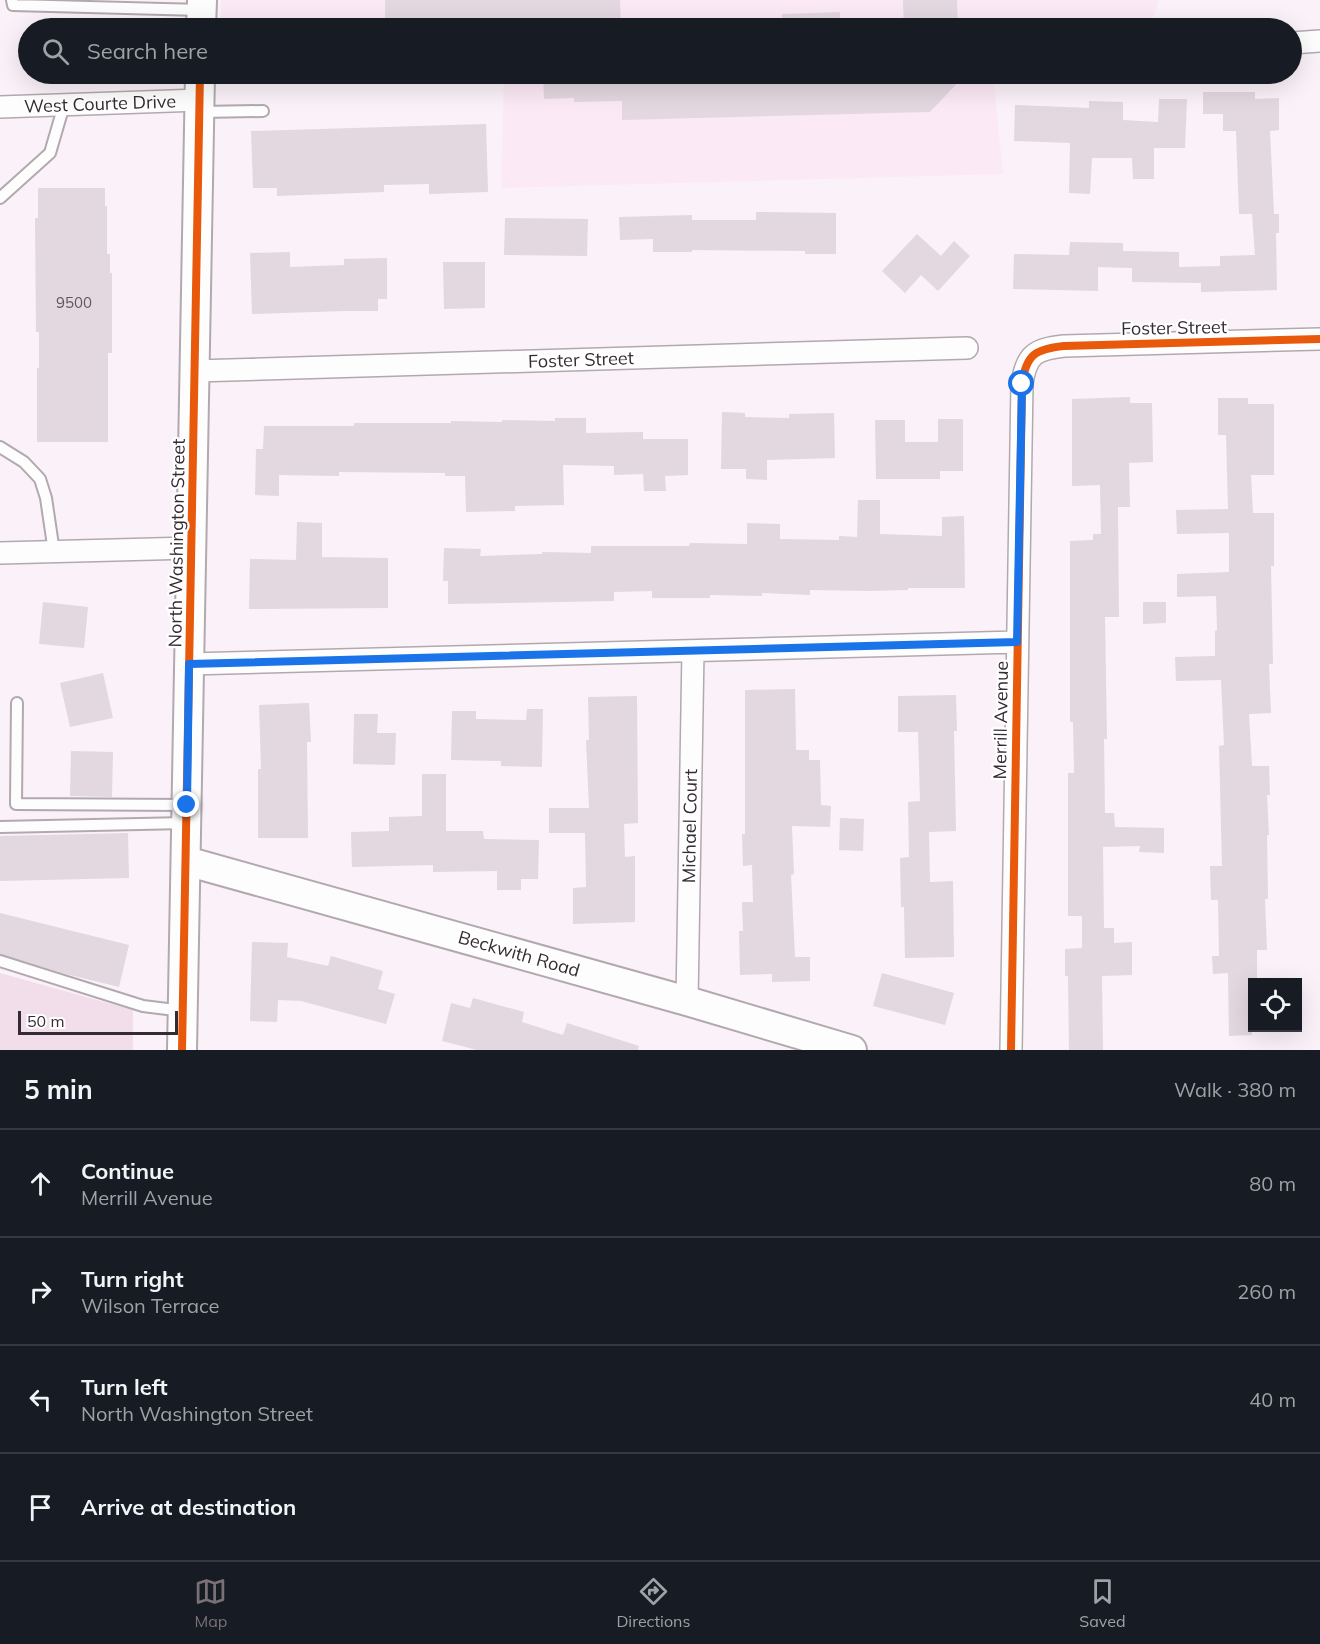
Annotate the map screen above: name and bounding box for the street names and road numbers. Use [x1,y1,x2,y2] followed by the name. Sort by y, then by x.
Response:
[24,89,176,118] street label: West Courte Drive
[1121,315,1227,340] street label: Foster Street
[528,346,634,373] street label: Foster Street
[163,438,190,648] street label: North Washington Street
[988,661,1013,779] street label: Merrill Avenue
[677,769,702,883] street label: Michael Court
[456,925,583,982] street label: Beckwith Road

